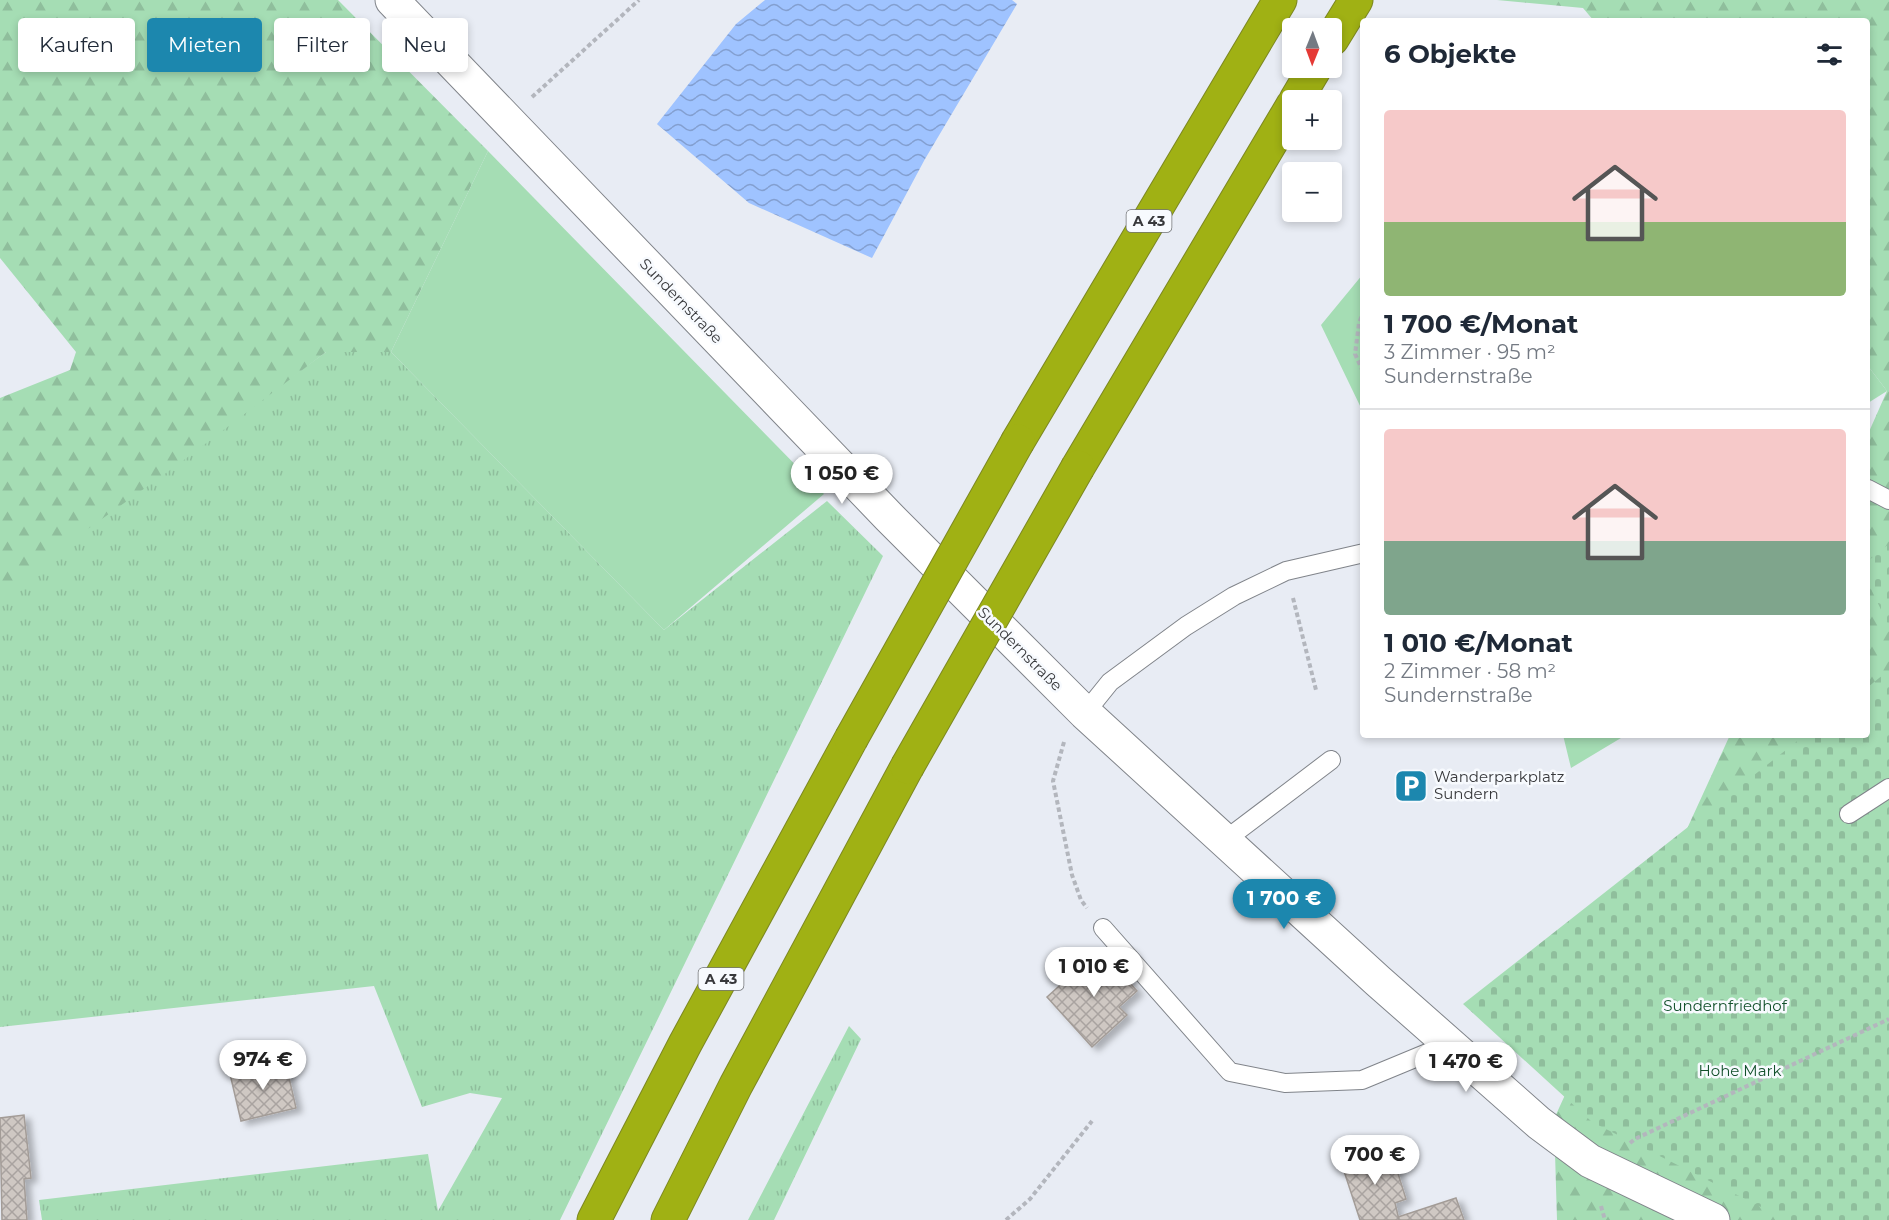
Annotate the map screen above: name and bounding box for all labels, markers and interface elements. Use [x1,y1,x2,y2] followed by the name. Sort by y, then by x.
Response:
[18,18,135,72] chip: Kaufen
[147,18,262,72] chip: Mieten
[274,18,370,72] chip: Filter
[382,18,468,72] chip: Neu
[1282,18,1342,78] north arrow
[1282,18,1342,222] map controls
[1384,38,1516,70] text: 6 Objekte
[1813,38,1846,71] icon: filters
[1282,90,1342,150] button: +
[1561,149,1669,257] icon: home
[1282,162,1342,222] button: −
[1126,210,1172,232] road number: A 43
[636,254,727,347] street label: Sundernstraße
[1384,308,1578,340] text: 1 700 €/Monat
[1384,340,1556,364] text: 3 Zimmer · 95 m²
[1384,364,1533,388] text: Sundernstraße
[787,454,897,505] pin: 1 050 €
[805,461,879,485] text: 1 050 €
[1561,468,1669,576] icon: home
[974,603,1066,695] street label: Sundernstraße
[1384,627,1573,659] text: 1 010 €/Monat
[1384,659,1556,683] text: 2 Zimmer · 58 m²
[1384,683,1533,707] text: Sundernstraße
[1434,767,1565,803] place label: Wanderparkplatz Sundern
[1393,768,1429,804] parking icon: Wanderparkplatz Sundern
[1229,879,1339,930] pin: 1 700 €
[1247,886,1321,910] text: 1 700 €
[1039,947,1149,998] pin: 1 010 €
[1059,954,1129,978] text: 1 010 €
[698,968,744,990] road number: A 43
[1663,996,1788,1015] park label: Sundernfriedhof
[221,1040,305,1091] pin: 974 €
[1411,1042,1521,1093] pin: 1 470 €
[233,1047,293,1071] text: 974 €
[1429,1049,1503,1073] text: 1 470 €
[1699,1061,1781,1080] park label: Hohe Mark
[1333,1135,1417,1186] pin: 700 €
[1344,1142,1406,1166] text: 700 €

